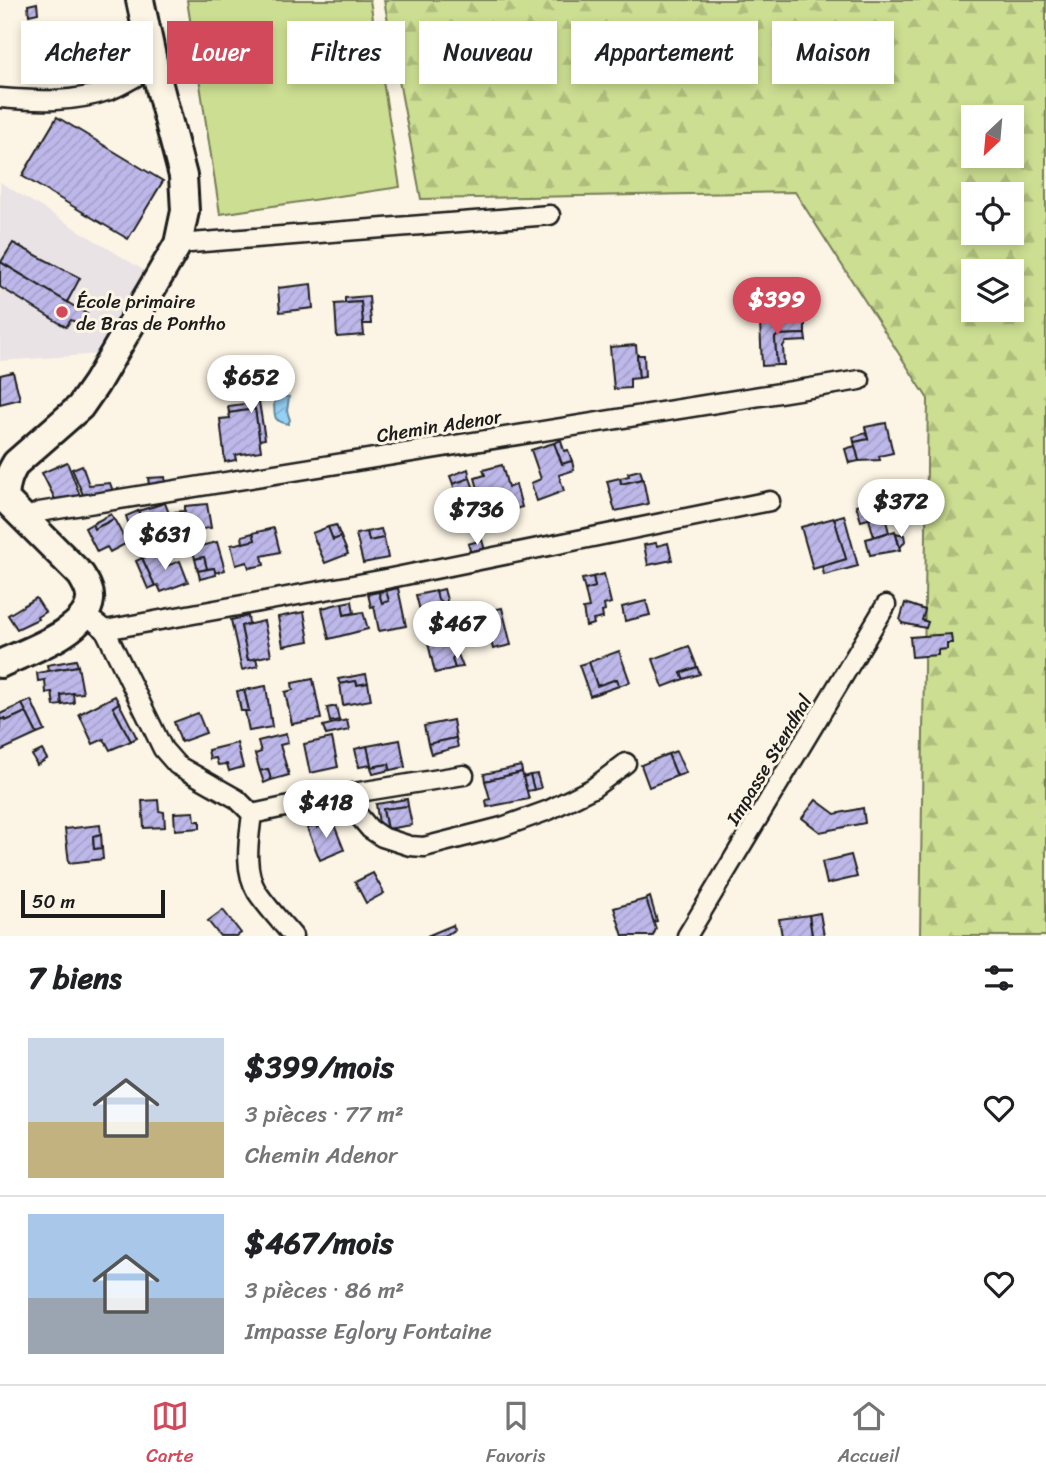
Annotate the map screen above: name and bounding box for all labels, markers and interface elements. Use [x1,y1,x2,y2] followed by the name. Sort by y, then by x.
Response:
[21,21,153,84] chip: Acheter
[167,21,273,84] chip: Louer
[287,21,405,84] chip: Filtres
[419,21,557,84] chip: Nouveau
[571,21,758,84] chip: Appartement
[772,21,894,84] chip: Maison
[961,105,1024,168] north arrow
[961,105,1024,322] map controls
[961,182,1024,245] button: locate
[961,259,1024,322] button: layers
[736,278,818,337] pin: $399
[749,279,805,320] text: $399
[76,285,226,340] place label: École primaire de Bras de Pontho
[54,304,70,320] marker: École primaire de Bras de Pontho
[210,356,292,415] pin: $652
[223,357,279,398] text: $652
[374,400,505,452] street label: Chemin Adenor
[860,480,942,539] pin: $372
[874,481,928,522] text: $372
[436,488,518,547] pin: $736
[450,489,504,530] text: $736
[124,512,206,572] pin: $631
[139,514,191,555] text: $631
[416,602,498,661] pin: $467
[429,603,485,644] text: $467
[716,688,821,833] street label: Impasse Stendhal
[285,780,367,840] pin: $418
[299,782,353,823] text: $418
[32,885,75,918] text: 50 m
[21,887,164,919] scale bar
[28,951,122,1005] text: 7 biens
[980,959,1018,997] icon: filters
[245,1040,394,1094] text: $399/mois
[84,1066,168,1150] icon: home
[980,1089,1018,1127] icon: heart
[245,1094,404,1135] text: 3 pièces · 77 m²
[245,1135,398,1176] text: Chemin Adenor
[245,1216,393,1270] text: $467/mois
[84,1242,168,1326] icon: home
[980,1265,1018,1303] icon: heart
[245,1270,404,1311] text: 3 pièces · 86 m²
[245,1311,492,1352] text: Impasse Eglory Fontaine
[146,1397,194,1472] tab: Carte
[486,1397,545,1472] tab: Favoris
[838,1397,900,1472] tab: Accueil

